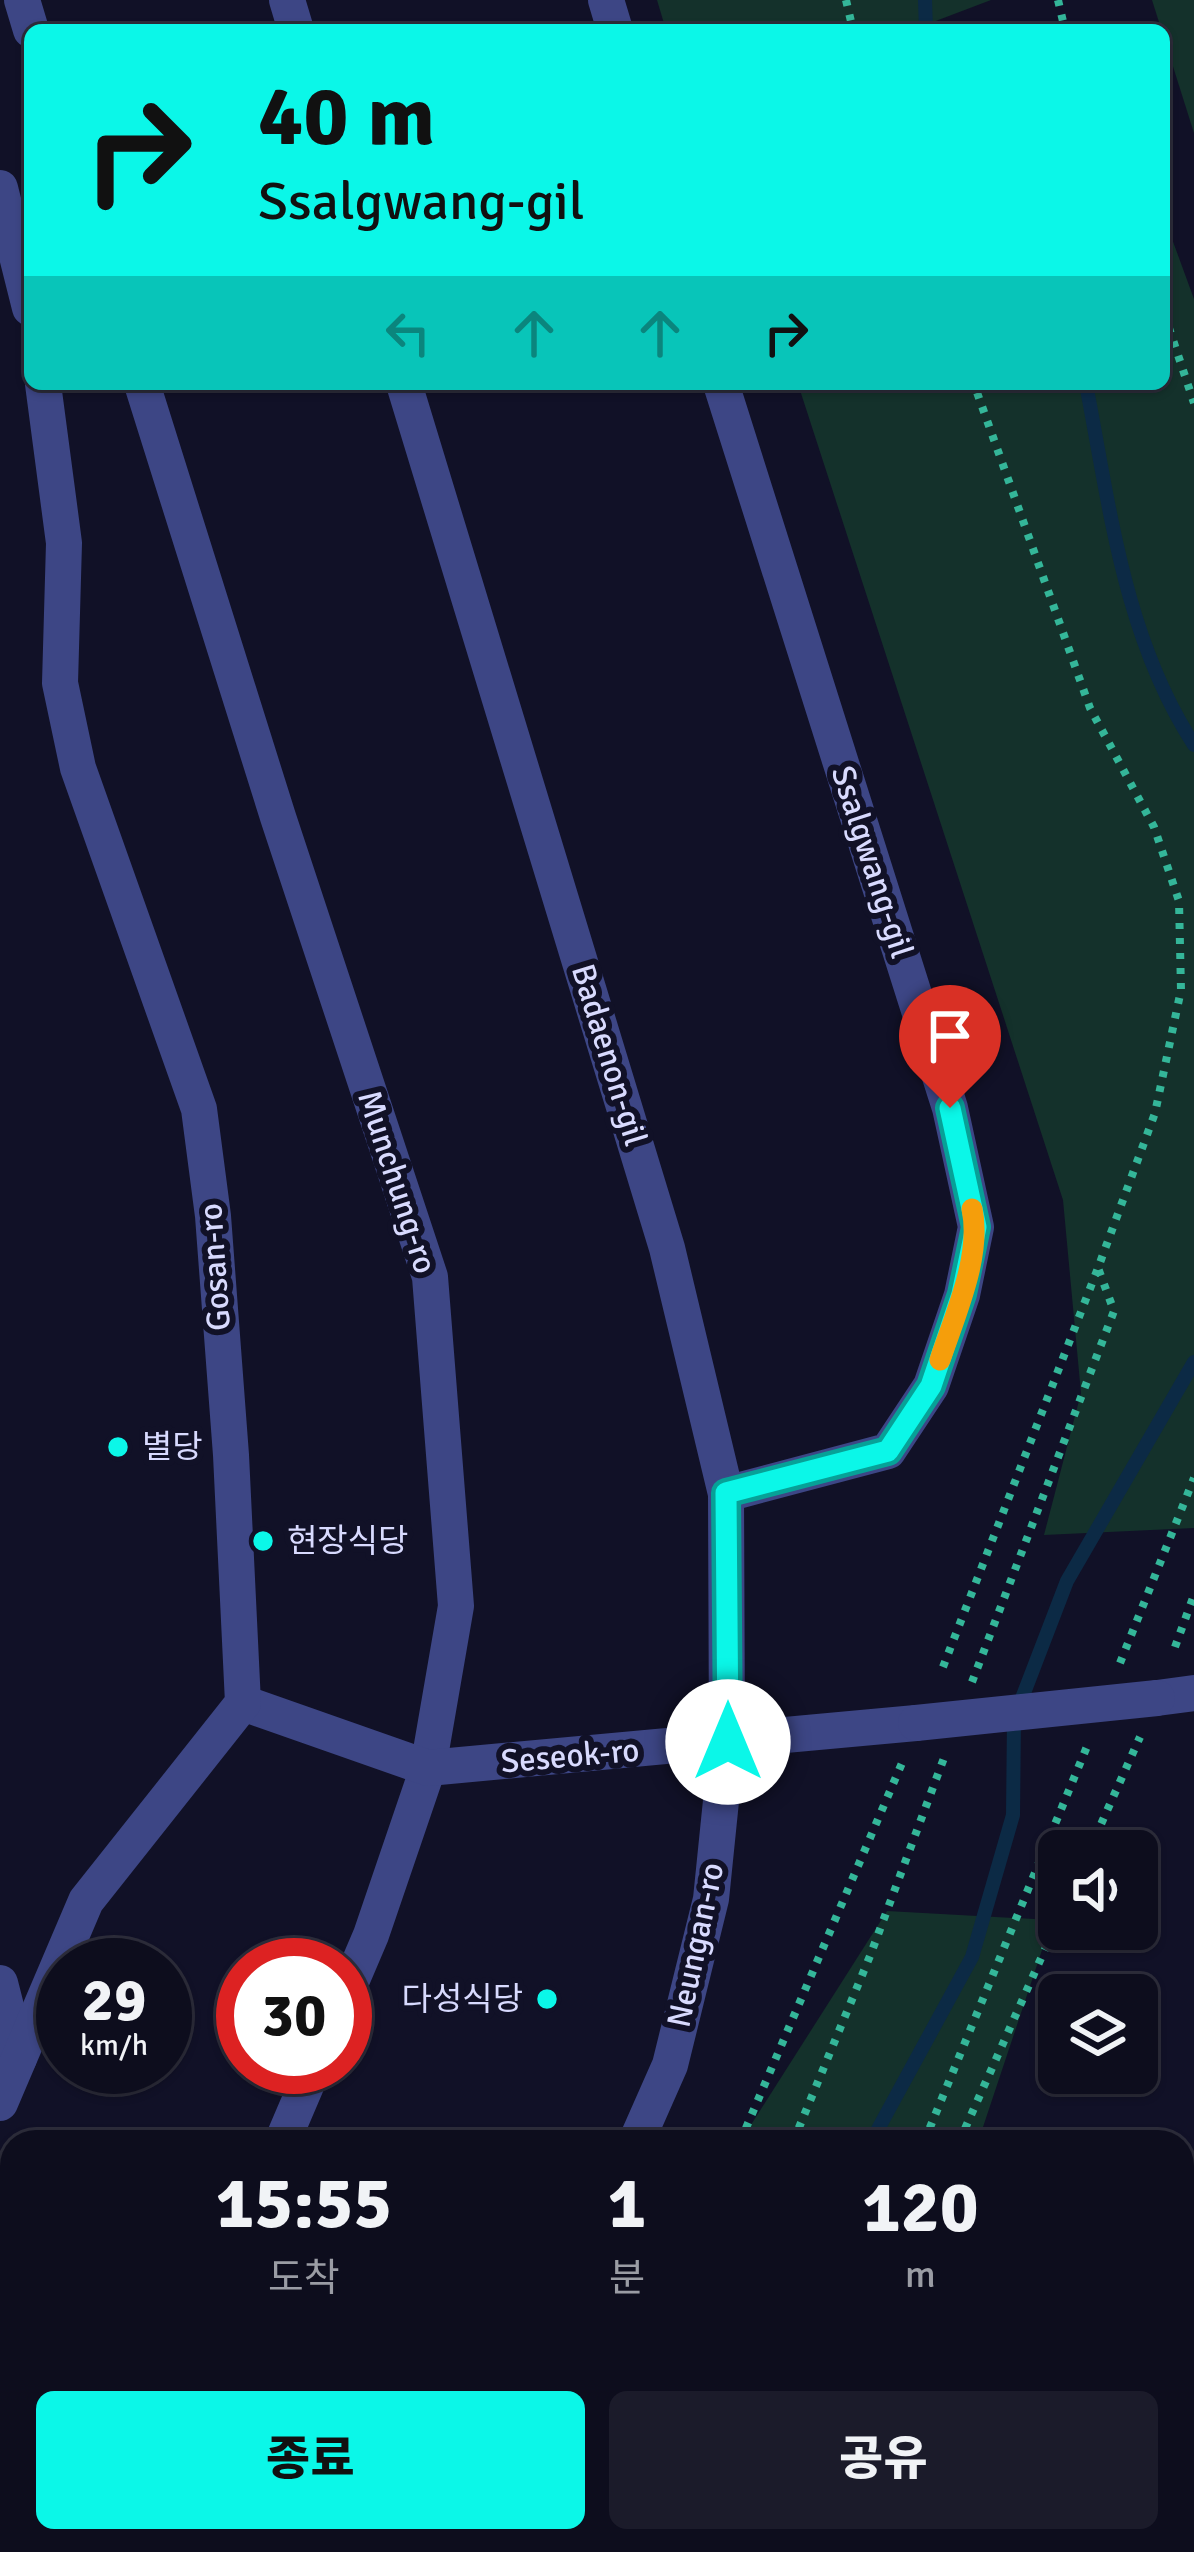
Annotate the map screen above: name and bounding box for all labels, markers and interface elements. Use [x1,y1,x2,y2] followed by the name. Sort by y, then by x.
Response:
[258,65,435,169] text: 40 m
[60,72,216,228] icon: right
[258,168,585,235] text: Ssalgwang-gil
[375,300,441,366] icon: left
[501,300,567,366] icon: ahead
[627,300,693,366] icon: ahead
[753,300,819,366] icon: right
[822,761,922,963] street label: Ssalgwang-gil
[562,959,656,1151] street label: Badaenon-gil
[899,985,1001,1108] pin
[917,1003,983,1069] icon: arrive
[348,1085,446,1279] street label: Munchung-ro
[190,1202,240,1332] street label: Gosan-ro
[142,1427,203,1468] place label: 별당
[105,1434,131,1460] marker: 별당
[287,1521,408,1562] place label: 현장식당
[250,1528,276,1554] marker: 현장식당
[665,1679,791,1805] position arrow
[499,1730,641,1782] street label: Seseok-ro
[1038,1830,1158,2094] map controls
[1038,1830,1158,1950] button: sound
[659,1859,733,2031] street label: Neungan-ro
[216,1938,372,2094] speed limit sign: 30
[82,1964,146,2038] text: 29
[1038,1974,1158,2094] button: layers
[402,1979,523,2020] place label: 다성식당
[534,1986,560,2012] marker: 다성식당
[80,2027,148,2064] text: km/h
[215,2159,392,2248] text: 15:55
[608,2159,646,2248] text: 1
[862,2163,979,2252] text: 120
[905,2250,936,2298] text: m
[268,2254,340,2302] text: 도착
[609,2254,645,2302] text: 분
[36,2391,585,2529] button: 종료
[609,2391,1158,2529] button: 공유

